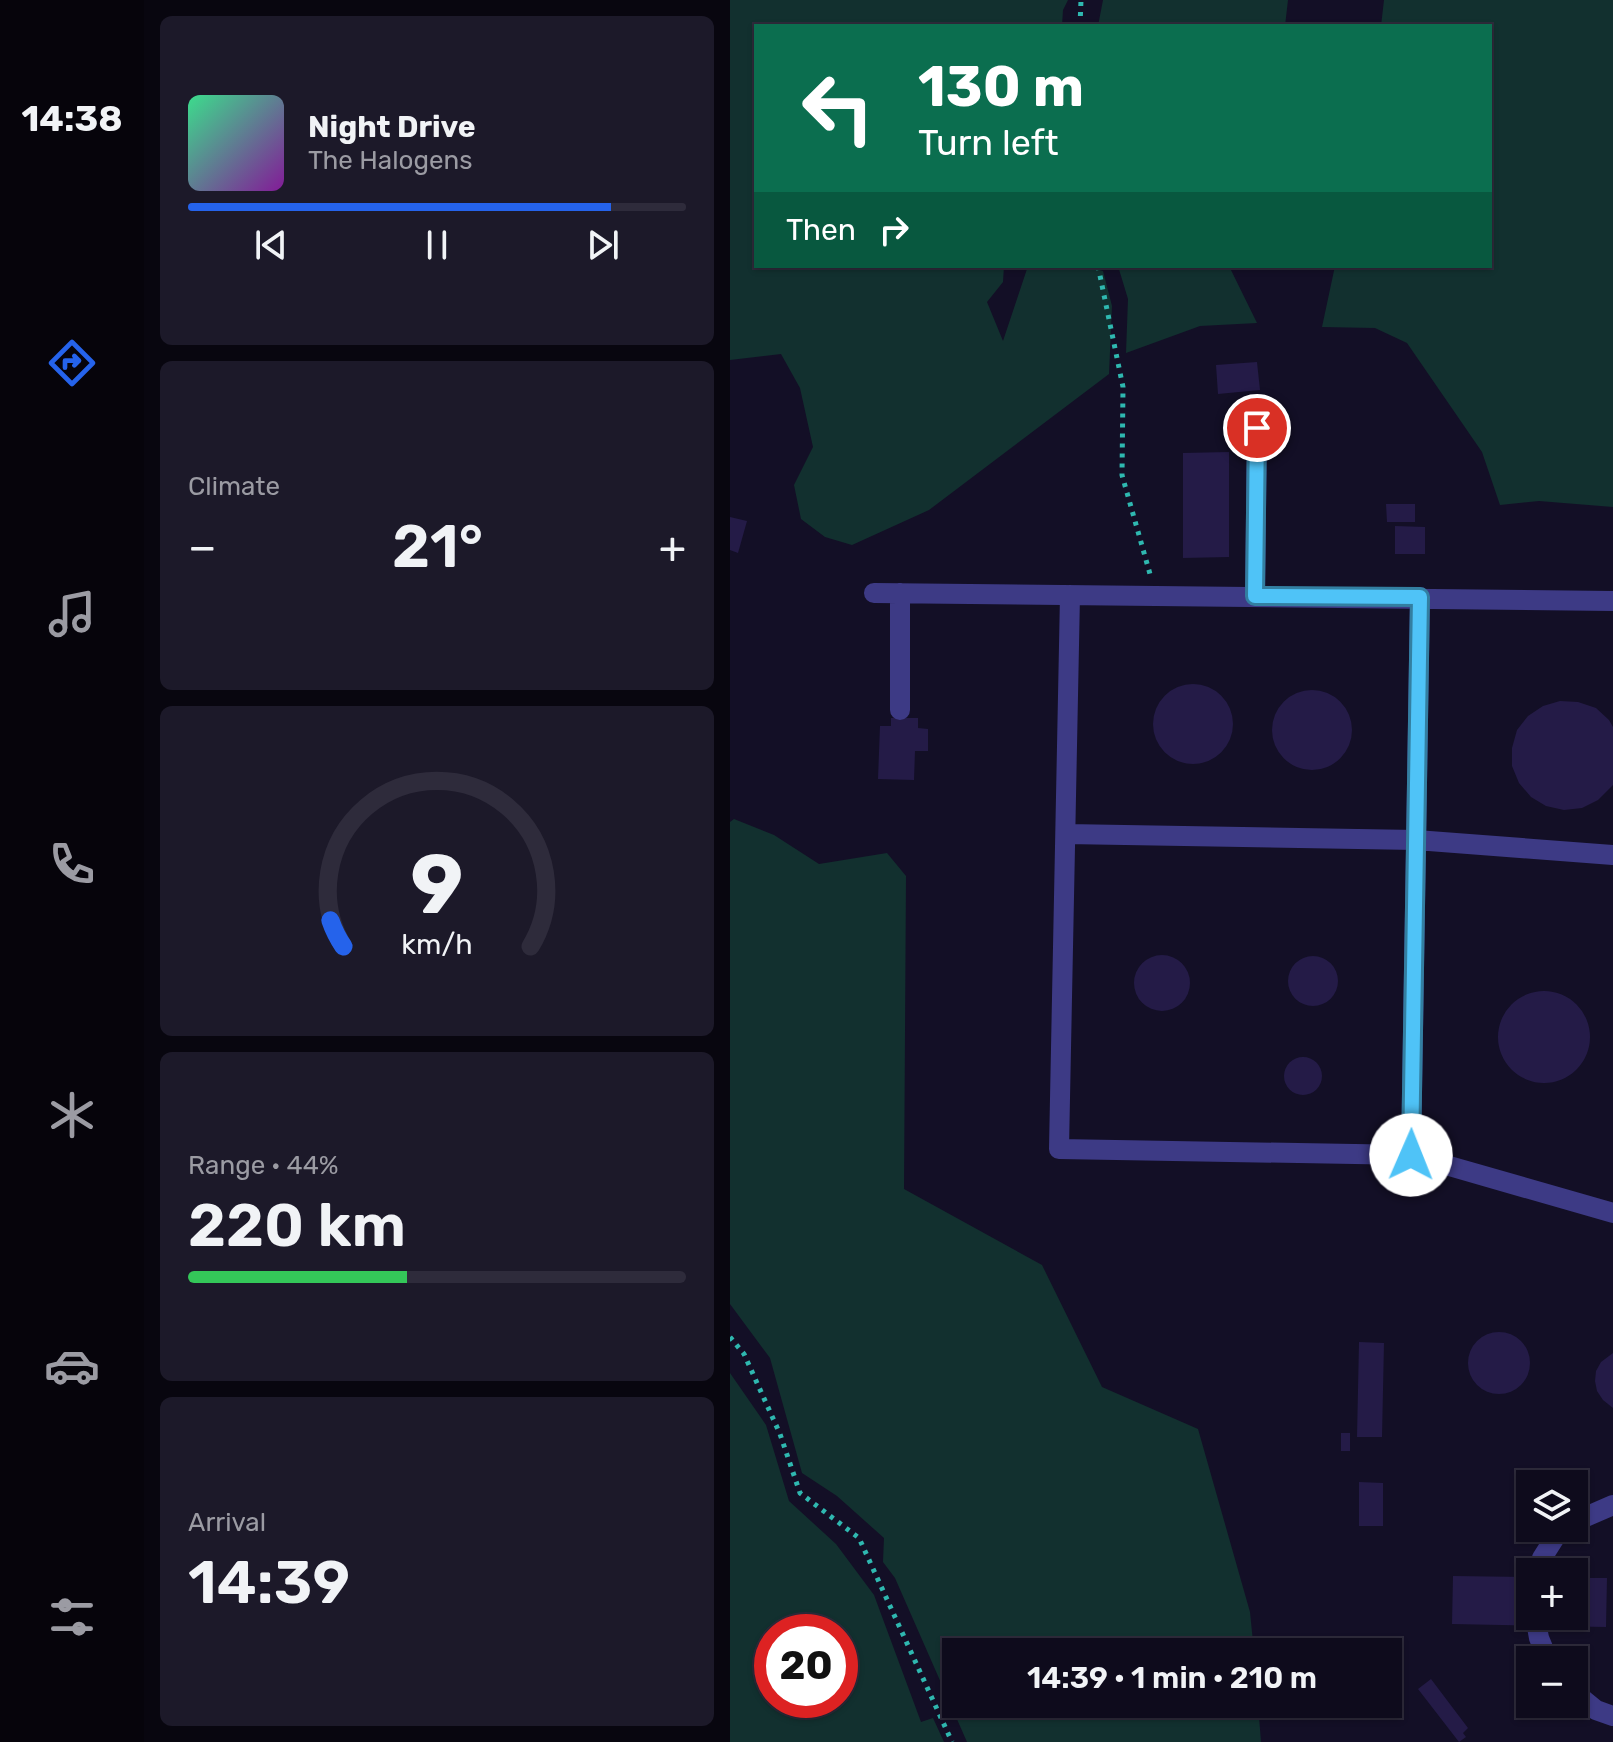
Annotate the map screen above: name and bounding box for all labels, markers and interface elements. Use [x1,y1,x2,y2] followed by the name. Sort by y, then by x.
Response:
[918,54,1084,120] text: 130 m
[786,56,890,160] icon: left
[21,97,123,140] text: 14:38
[308,109,476,145] text: Night Drive
[918,121,1059,164] text: Turn left
[308,145,473,176] text: The Halogens
[872,208,916,252] icon: right
[786,212,856,248] text: Then
[249,223,293,267] icon: previous
[415,223,459,267] icon: pause
[581,223,625,267] icon: next
[44,335,100,391] icon: directions
[1223,394,1291,462] pin
[1235,406,1279,450] icon: arrive
[188,471,280,502] text: Climate
[392,511,483,582] text: 21°
[188,521,217,573] text: −
[659,521,686,573] text: +
[44,586,100,642] icon: music
[410,835,464,934] text: 9
[44,836,100,892] icon: phone
[401,927,473,961] text: km/h
[44,1087,100,1143] icon: climate
[1369,1113,1453,1197] position arrow
[188,1150,339,1181] text: Range · 44%
[188,1190,406,1261] text: 220 km
[44,1338,100,1394] icon: car
[1516,1470,1588,1718] map controls
[1516,1470,1588,1542] button: layers
[188,1507,266,1538] text: Arrival
[188,1547,350,1618] text: 14:39
[1516,1558,1588,1630] button: +
[44,1589,100,1645] icon: filters
[754,1614,858,1718] speed limit sign: 20
[1516,1646,1588,1718] button: −
[1027,1660,1317,1696] text: 14:39 · 1 min · 210 m

